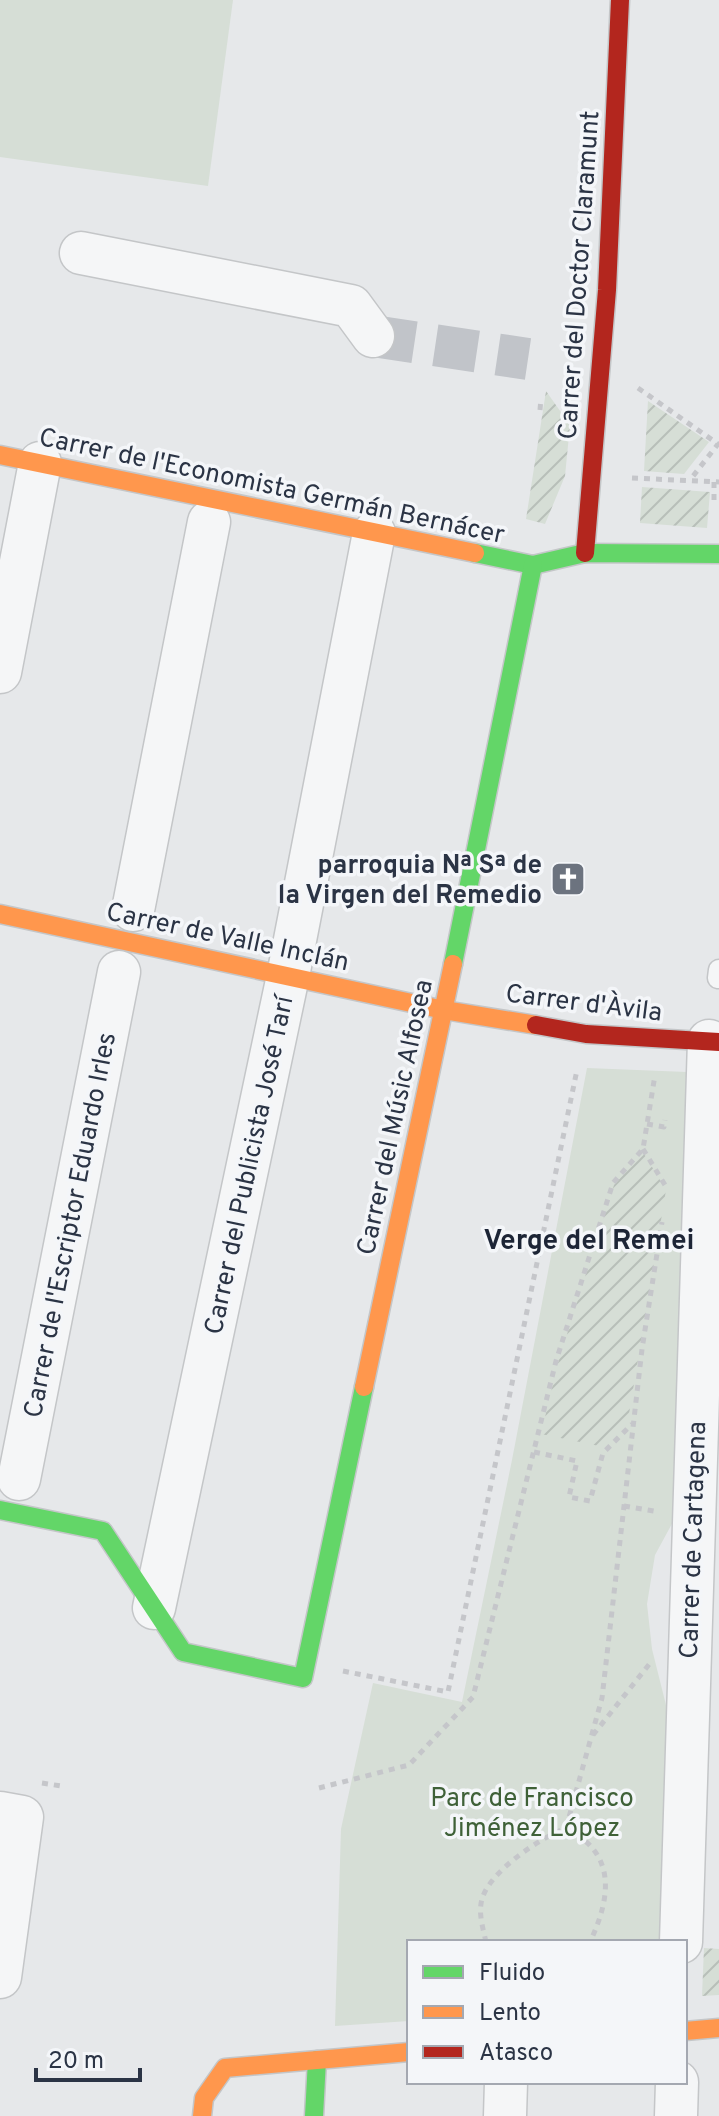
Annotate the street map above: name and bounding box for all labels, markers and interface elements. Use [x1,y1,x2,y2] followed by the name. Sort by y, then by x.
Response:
[553,110,608,441] street label: Carrer del Doctor Claramunt
[36,422,507,553] street label: Carrer de l'Economista Germán Bernácer
[278,850,542,913] place label: parroquia Nª Sª de la Virgen del Remedio
[549,860,587,898] church icon: parroquia Nª Sª de la Virgen del Remedio
[103,897,352,980] street label: Carrer de Valle Inclán
[351,977,442,1258] street label: Carrer del Músic Alfosea
[503,977,664,1030] street label: Carrer d'Àvila
[198,991,303,1338] street label: Carrer del Publicista José Tarí
[18,1030,125,1421] street label: Carrer de l'Escriptor Eduardo Irles
[484,1224,694,1260] district label: Verge del Remei
[674,1421,715,1659] street label: Carrer de Cartagena
[430,1783,634,1846] park label: Parc de Francisco Jiménez López
[407,1940,687,2084] legend
[479,1959,545,1989] text: Fluido
[479,1999,541,2029] text: Lento
[36,2032,140,2082] scale bar
[479,2039,553,2069] text: Atasco
[48,2047,104,2077] text: 20 m

